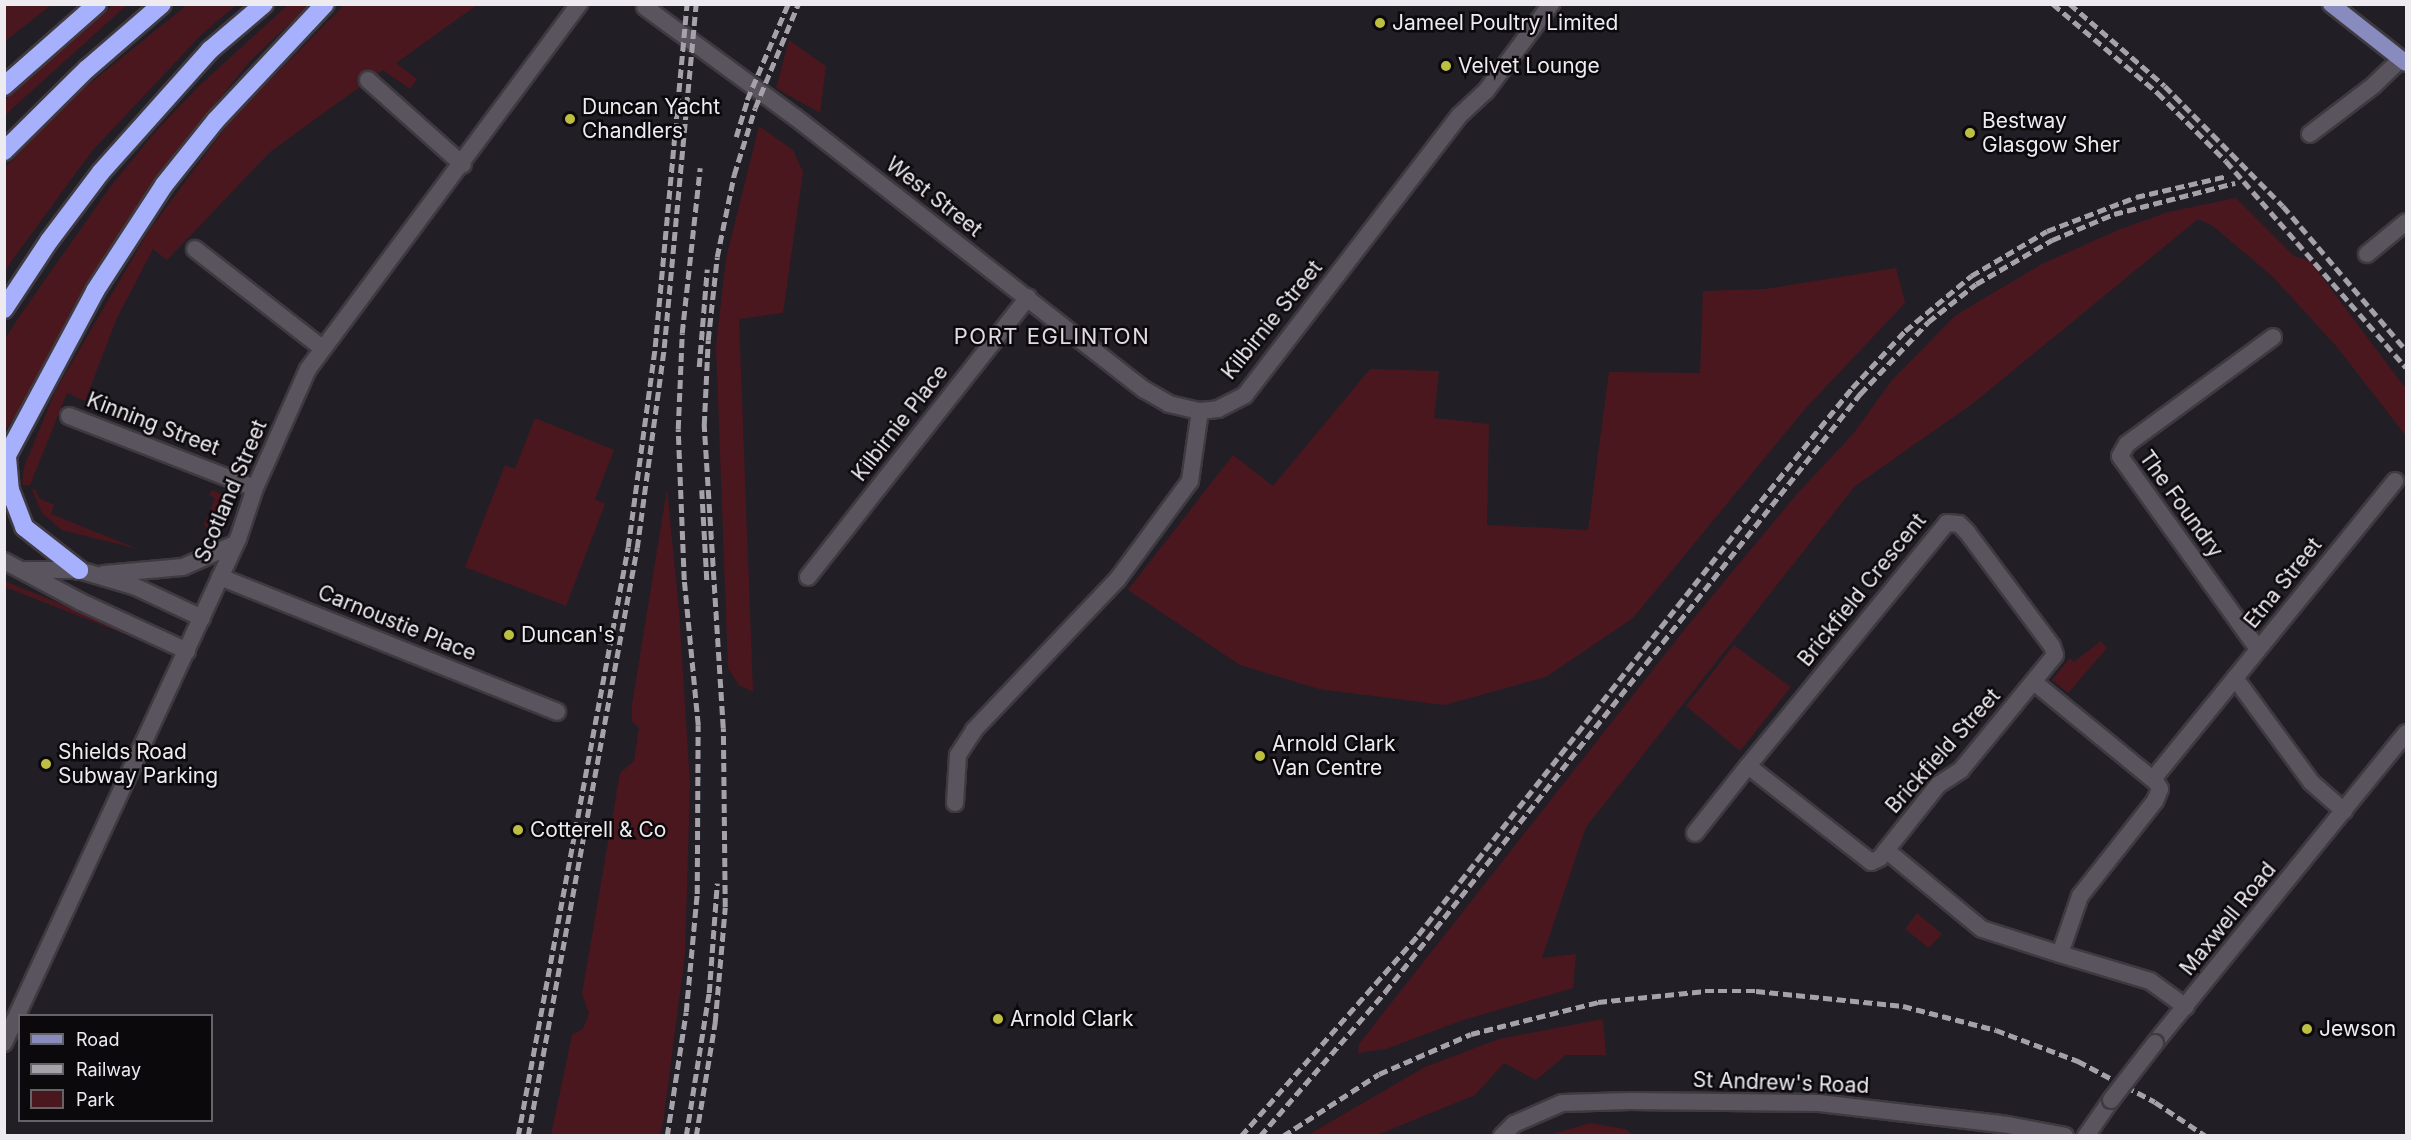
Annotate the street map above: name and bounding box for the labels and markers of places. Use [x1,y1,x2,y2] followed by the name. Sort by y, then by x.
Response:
[1392,10,1618,36] place label: Jameel Poultry Limited
[1373,16,1387,30] marker: Jameel Poultry Limited
[1458,53,1600,79] place label: Velvet Lounge
[1439,59,1453,73] marker: Velvet Lounge
[582,94,720,144] place label: Duncan Yacht Chandlers
[1982,108,2120,158] place label: Bestway Glasgow Sher
[563,112,577,126] marker: Duncan Yacht Chandlers
[1963,126,1977,140] marker: Bestway Glasgow Sher
[521,622,615,648] place label: Duncan's
[502,628,516,642] marker: Duncan's
[1272,731,1396,781] place label: Arnold Clark Van Centre
[58,739,218,789] place label: Shields Road Subway Parking
[1253,749,1267,763] marker: Arnold Clark Van Centre
[39,757,53,771] marker: Shields Road Subway Parking
[530,817,666,843] place label: Cotterell & Co
[511,823,525,837] marker: Cotterell & Co
[1010,1006,1134,1032] place label: Arnold Clark
[991,1012,1005,1026] marker: Arnold Clark
[2319,1016,2396,1042] place label: Jewson
[2300,1022,2314,1036] marker: Jewson

